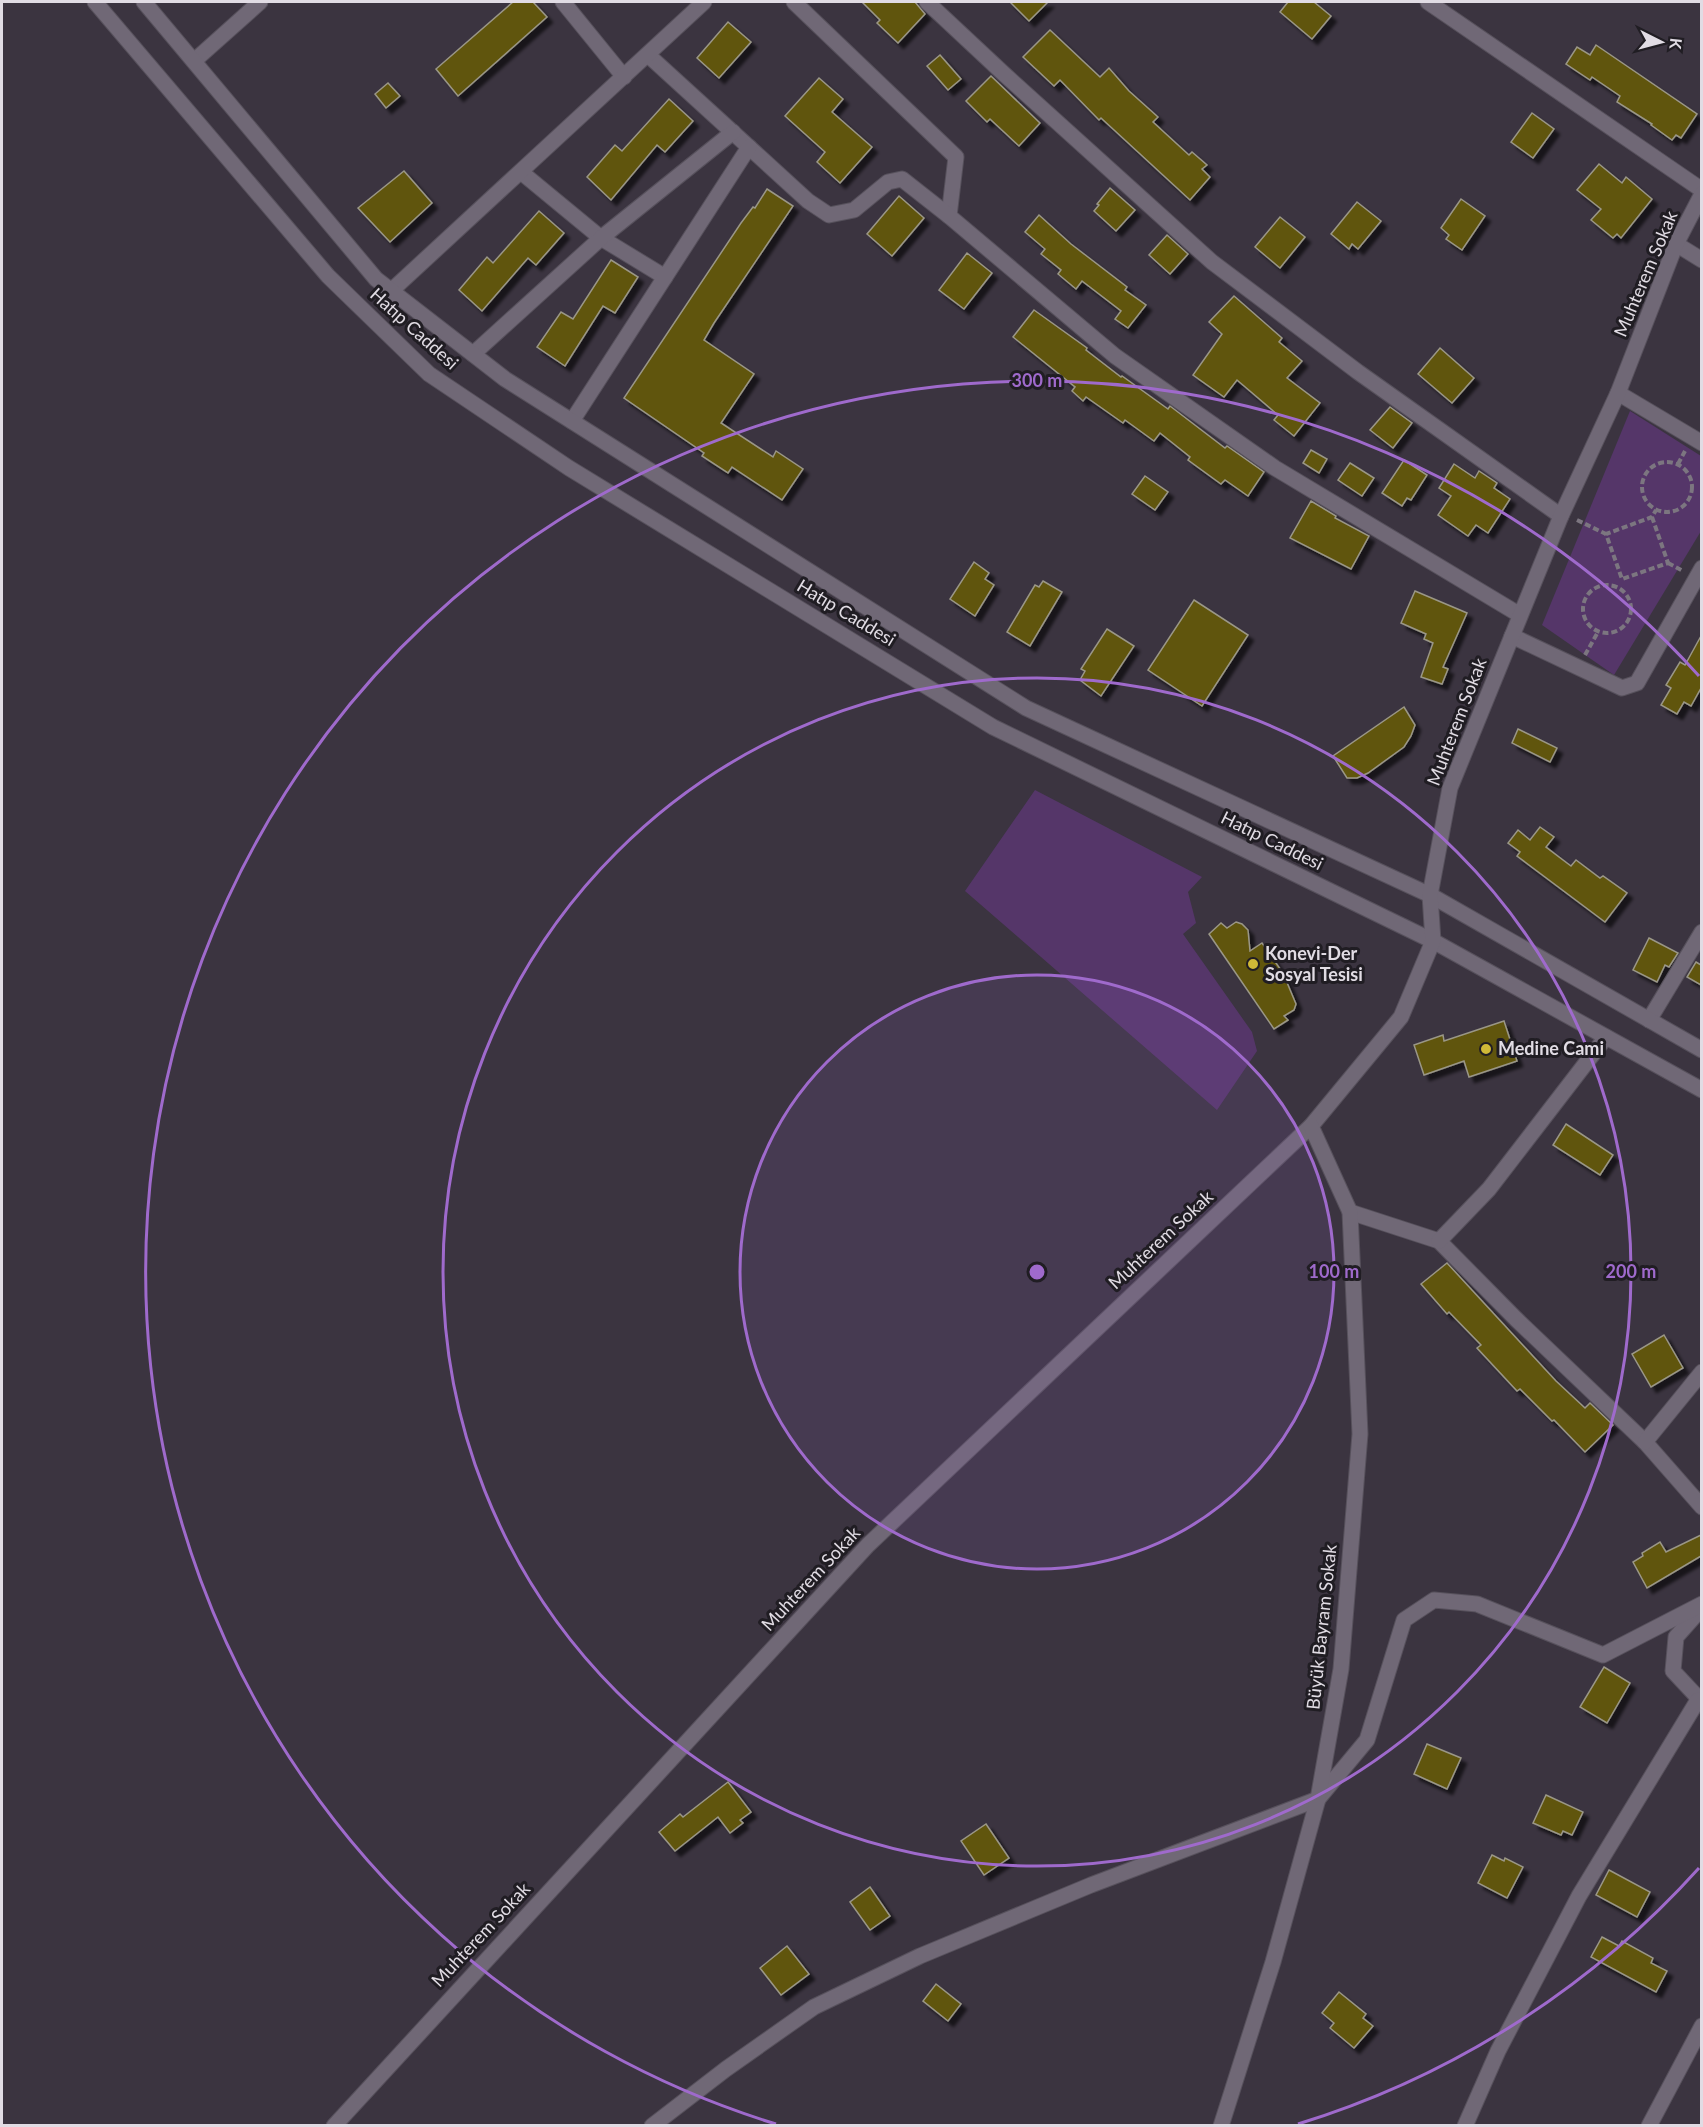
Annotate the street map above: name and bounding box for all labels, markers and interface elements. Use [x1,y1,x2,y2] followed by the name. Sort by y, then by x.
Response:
[1631,12,1691,72] north arrow
[1666,37,1686,51] text: K
[1609,207,1682,340] street label: Muhterem Sokak
[366,283,463,374] street label: Hatıp Caddesi
[1012,369,1062,391] text: 300 m
[793,574,900,650] street label: Hatıp Caddesi
[1422,654,1491,788] street label: Muhterem Sokak
[1218,806,1327,874] street label: Hatıp Caddesi
[1265,942,1363,985] place label: Konevi-Der Sosyal Tesisi
[1246,957,1260,971] marker: Konevi-Der Sosyal Tesisi
[1498,1037,1604,1059] place label: Medine Cami
[1479,1042,1493,1056] marker: Medine Cami
[1104,1185,1218,1293] street label: Muhterem Sokak
[1309,1260,1359,1282] text: 100 m
[1606,1260,1656,1282] text: 200 m
[1027,1262,1047,1282] centre of rings
[756,1521,865,1635] street label: Muhterem Sokak
[1301,1542,1341,1711] street label: Büyük Bayram Sokak
[426,1877,535,1991] street label: Muhterem Sokak

